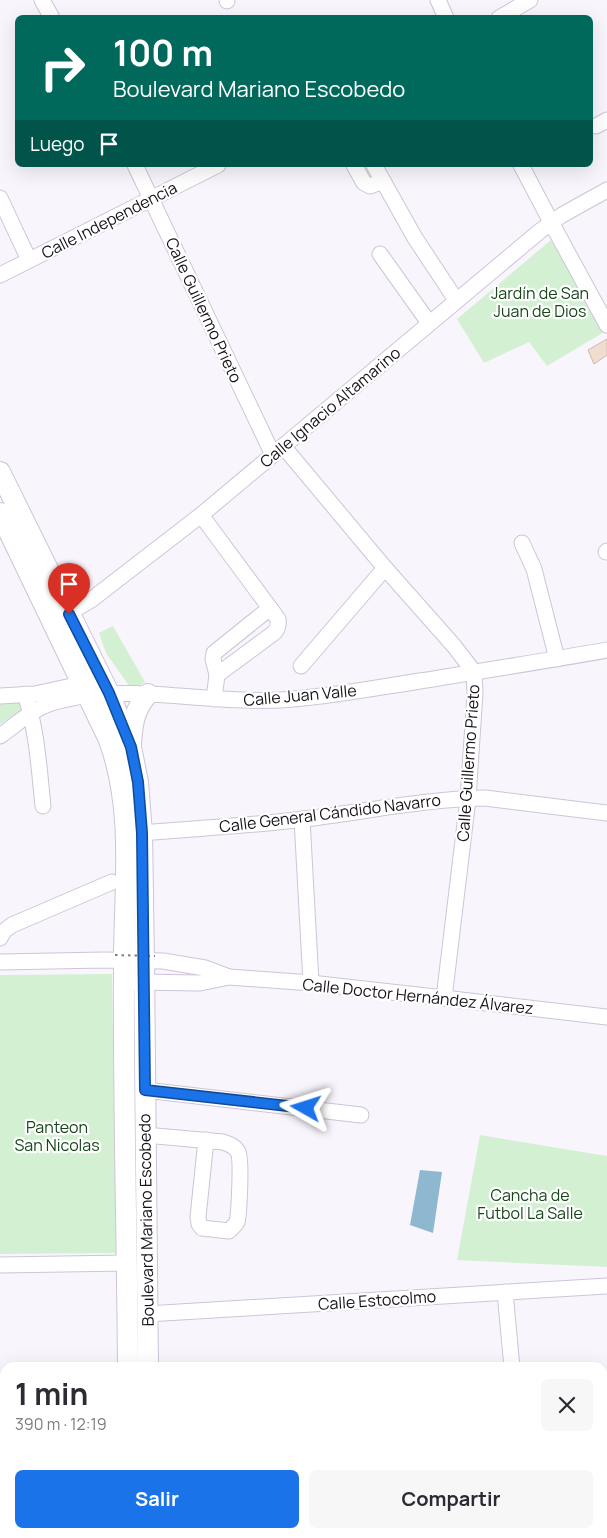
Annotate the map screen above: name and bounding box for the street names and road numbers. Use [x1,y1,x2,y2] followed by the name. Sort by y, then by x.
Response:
[37,176,181,264] street label: Calle Independencia
[161,234,247,386] street label: Calle Guillermo Prieto
[255,342,405,472] street label: Calle Ignacio Altamarino
[242,679,358,711] street label: Calle Juan Valle
[452,684,484,842] street label: Calle Guillermo Prieto
[218,789,442,837] street label: Calle General Cándido Navarro
[301,973,535,1019] street label: Calle Doctor Hernández Álvarez
[133,1114,159,1326] street label: Boulevard Mariano Escobedo
[317,1285,437,1315] street label: Calle Estocolmo

